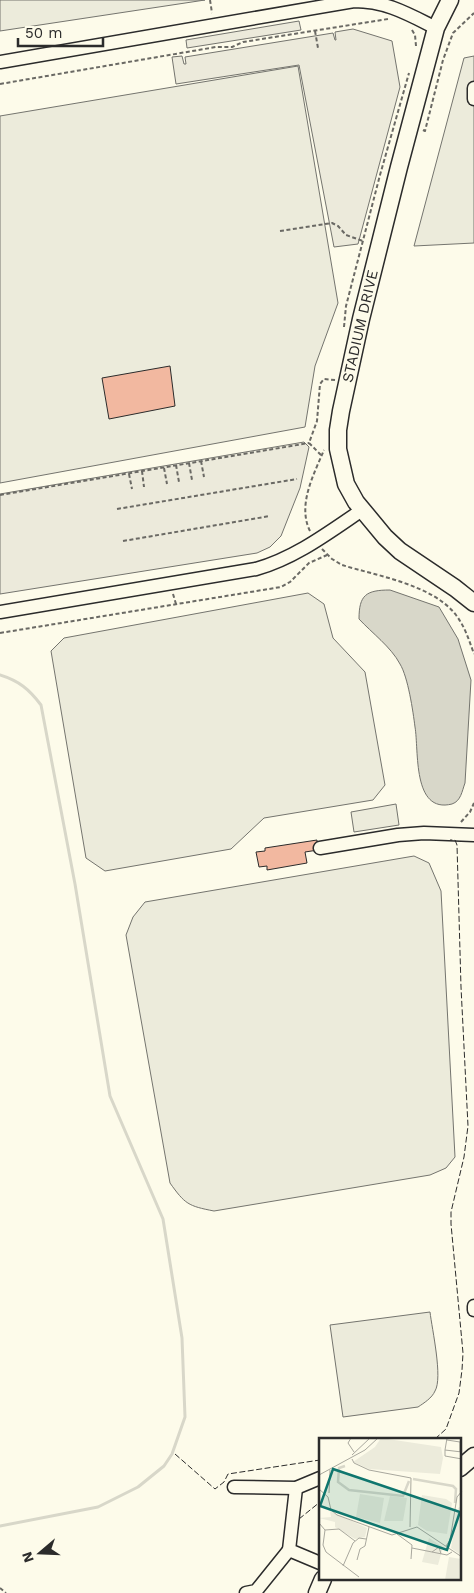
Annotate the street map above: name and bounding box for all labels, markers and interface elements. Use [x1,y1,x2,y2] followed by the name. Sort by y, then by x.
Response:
[18,15,102,47] scale bar
[25,24,62,42] text: 50 m
[338,268,382,384] street label: STADIUM DRIVE
[319,1438,462,1580] inset map
[15,1528,65,1578] north arrow
[18,1550,37,1565] text: N

